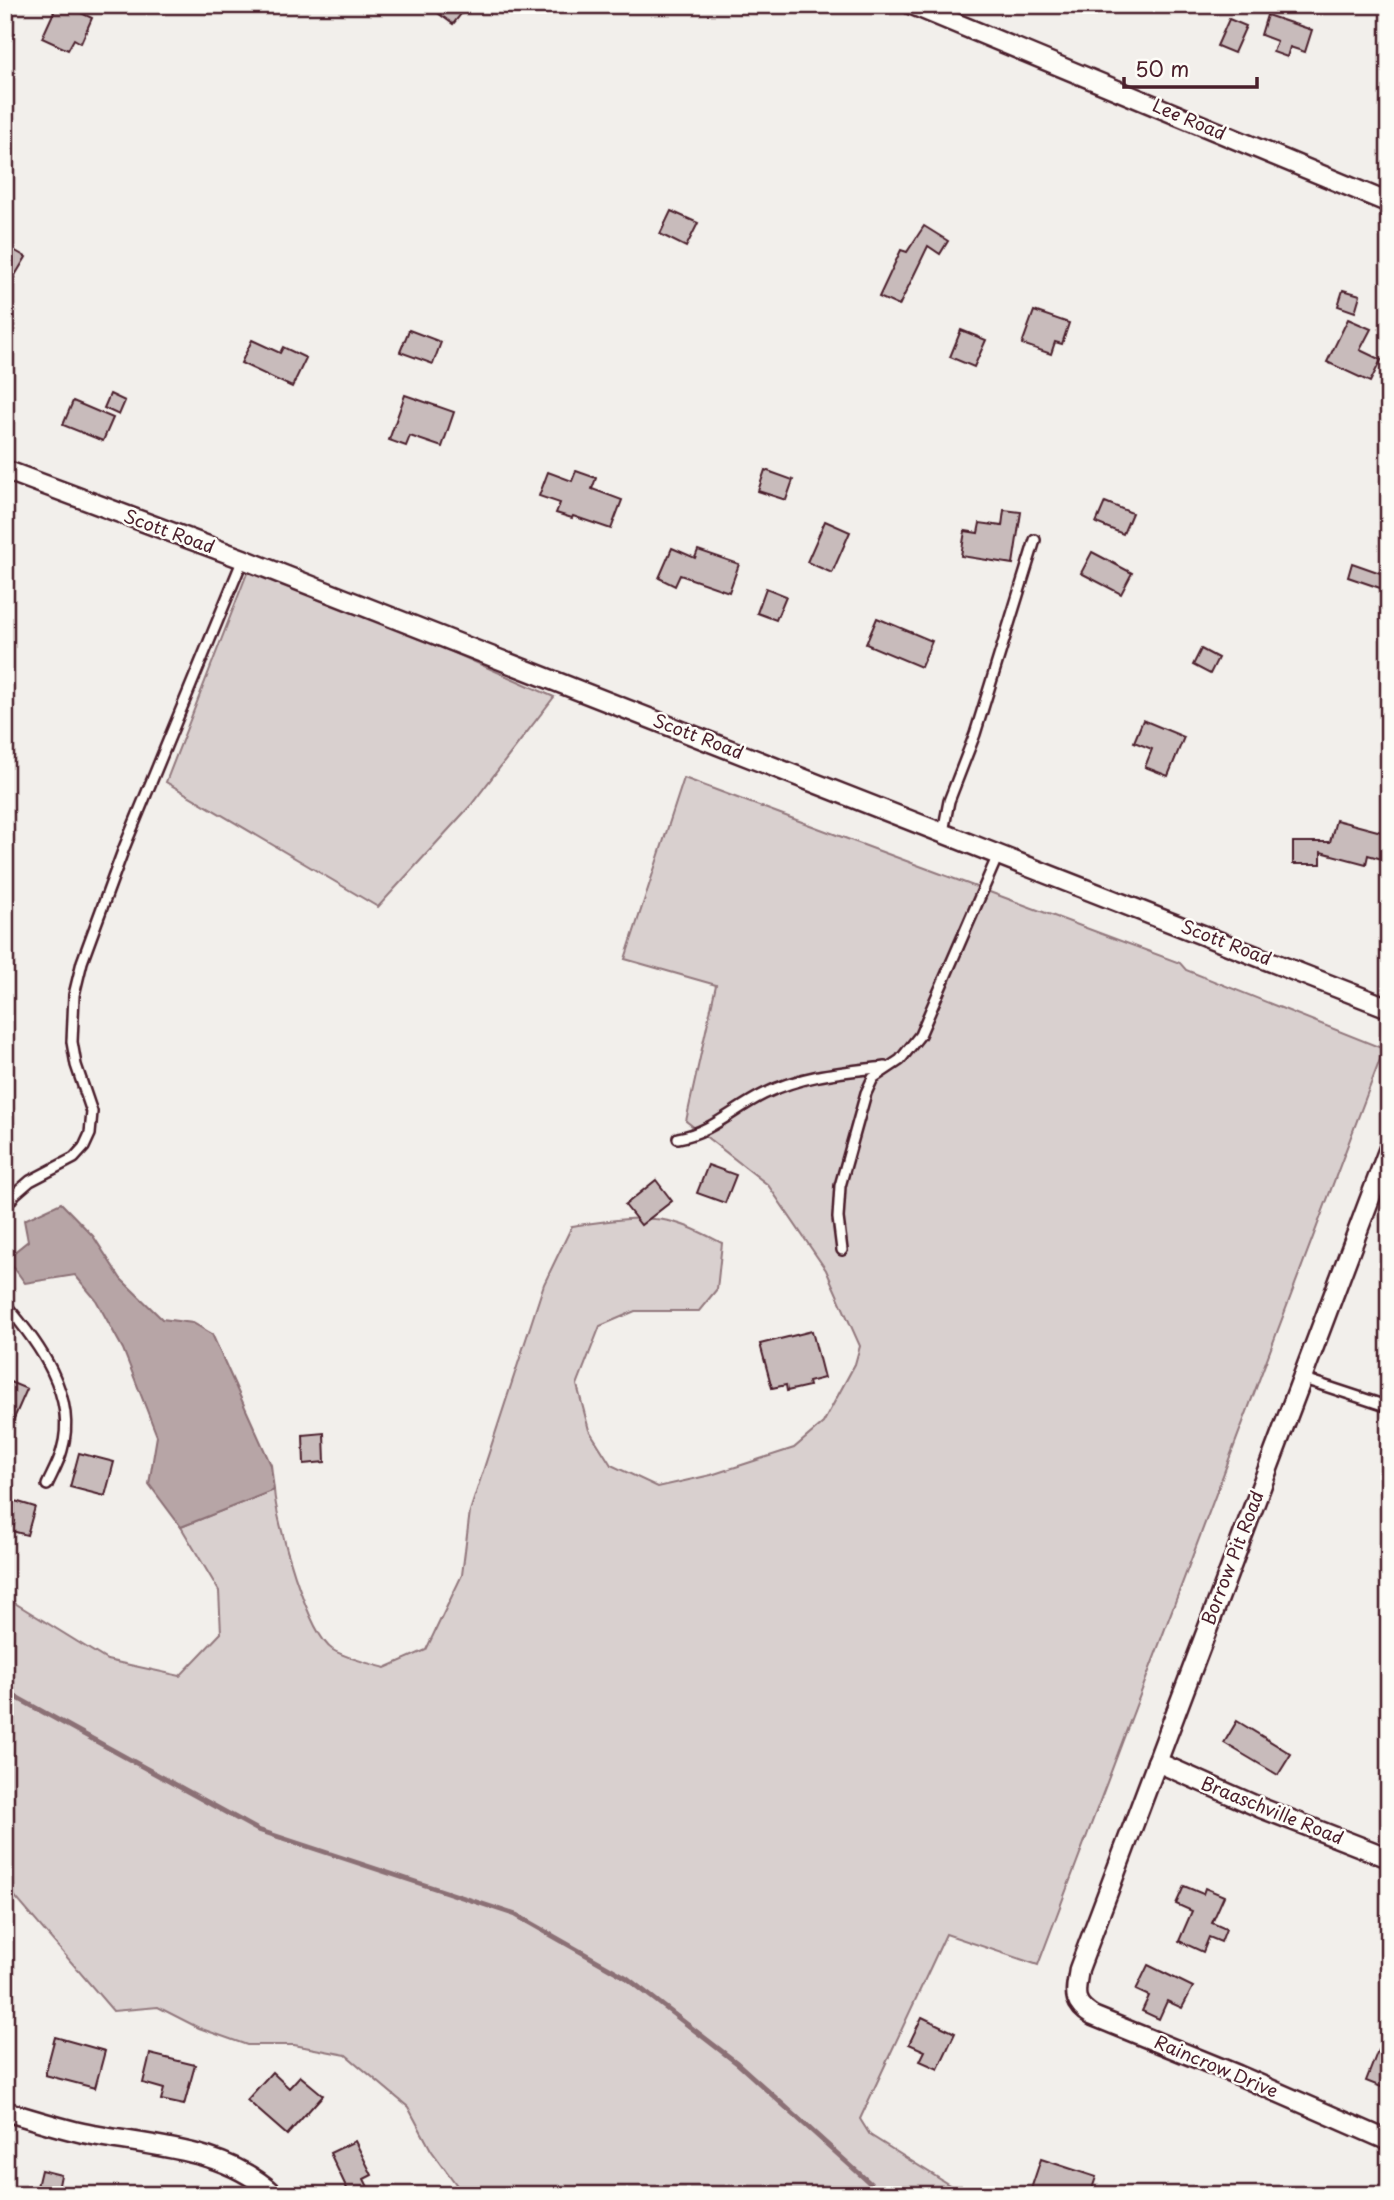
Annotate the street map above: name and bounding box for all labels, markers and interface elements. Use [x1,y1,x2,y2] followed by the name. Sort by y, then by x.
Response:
[1124,46,1258,90] scale bar
[1135,52,1189,84] text: 50 m
[1149,91,1231,146] street label: Lee Road
[120,502,219,560] street label: Scott Road
[649,706,748,765] street label: Scott Road
[1177,912,1276,971] street label: Scott Road
[1194,1486,1270,1629] street label: Borrow Pit Road
[1197,1769,1348,1851] street label: Braaschville Road
[1150,2027,1283,2104] street label: Raincrow Drive

